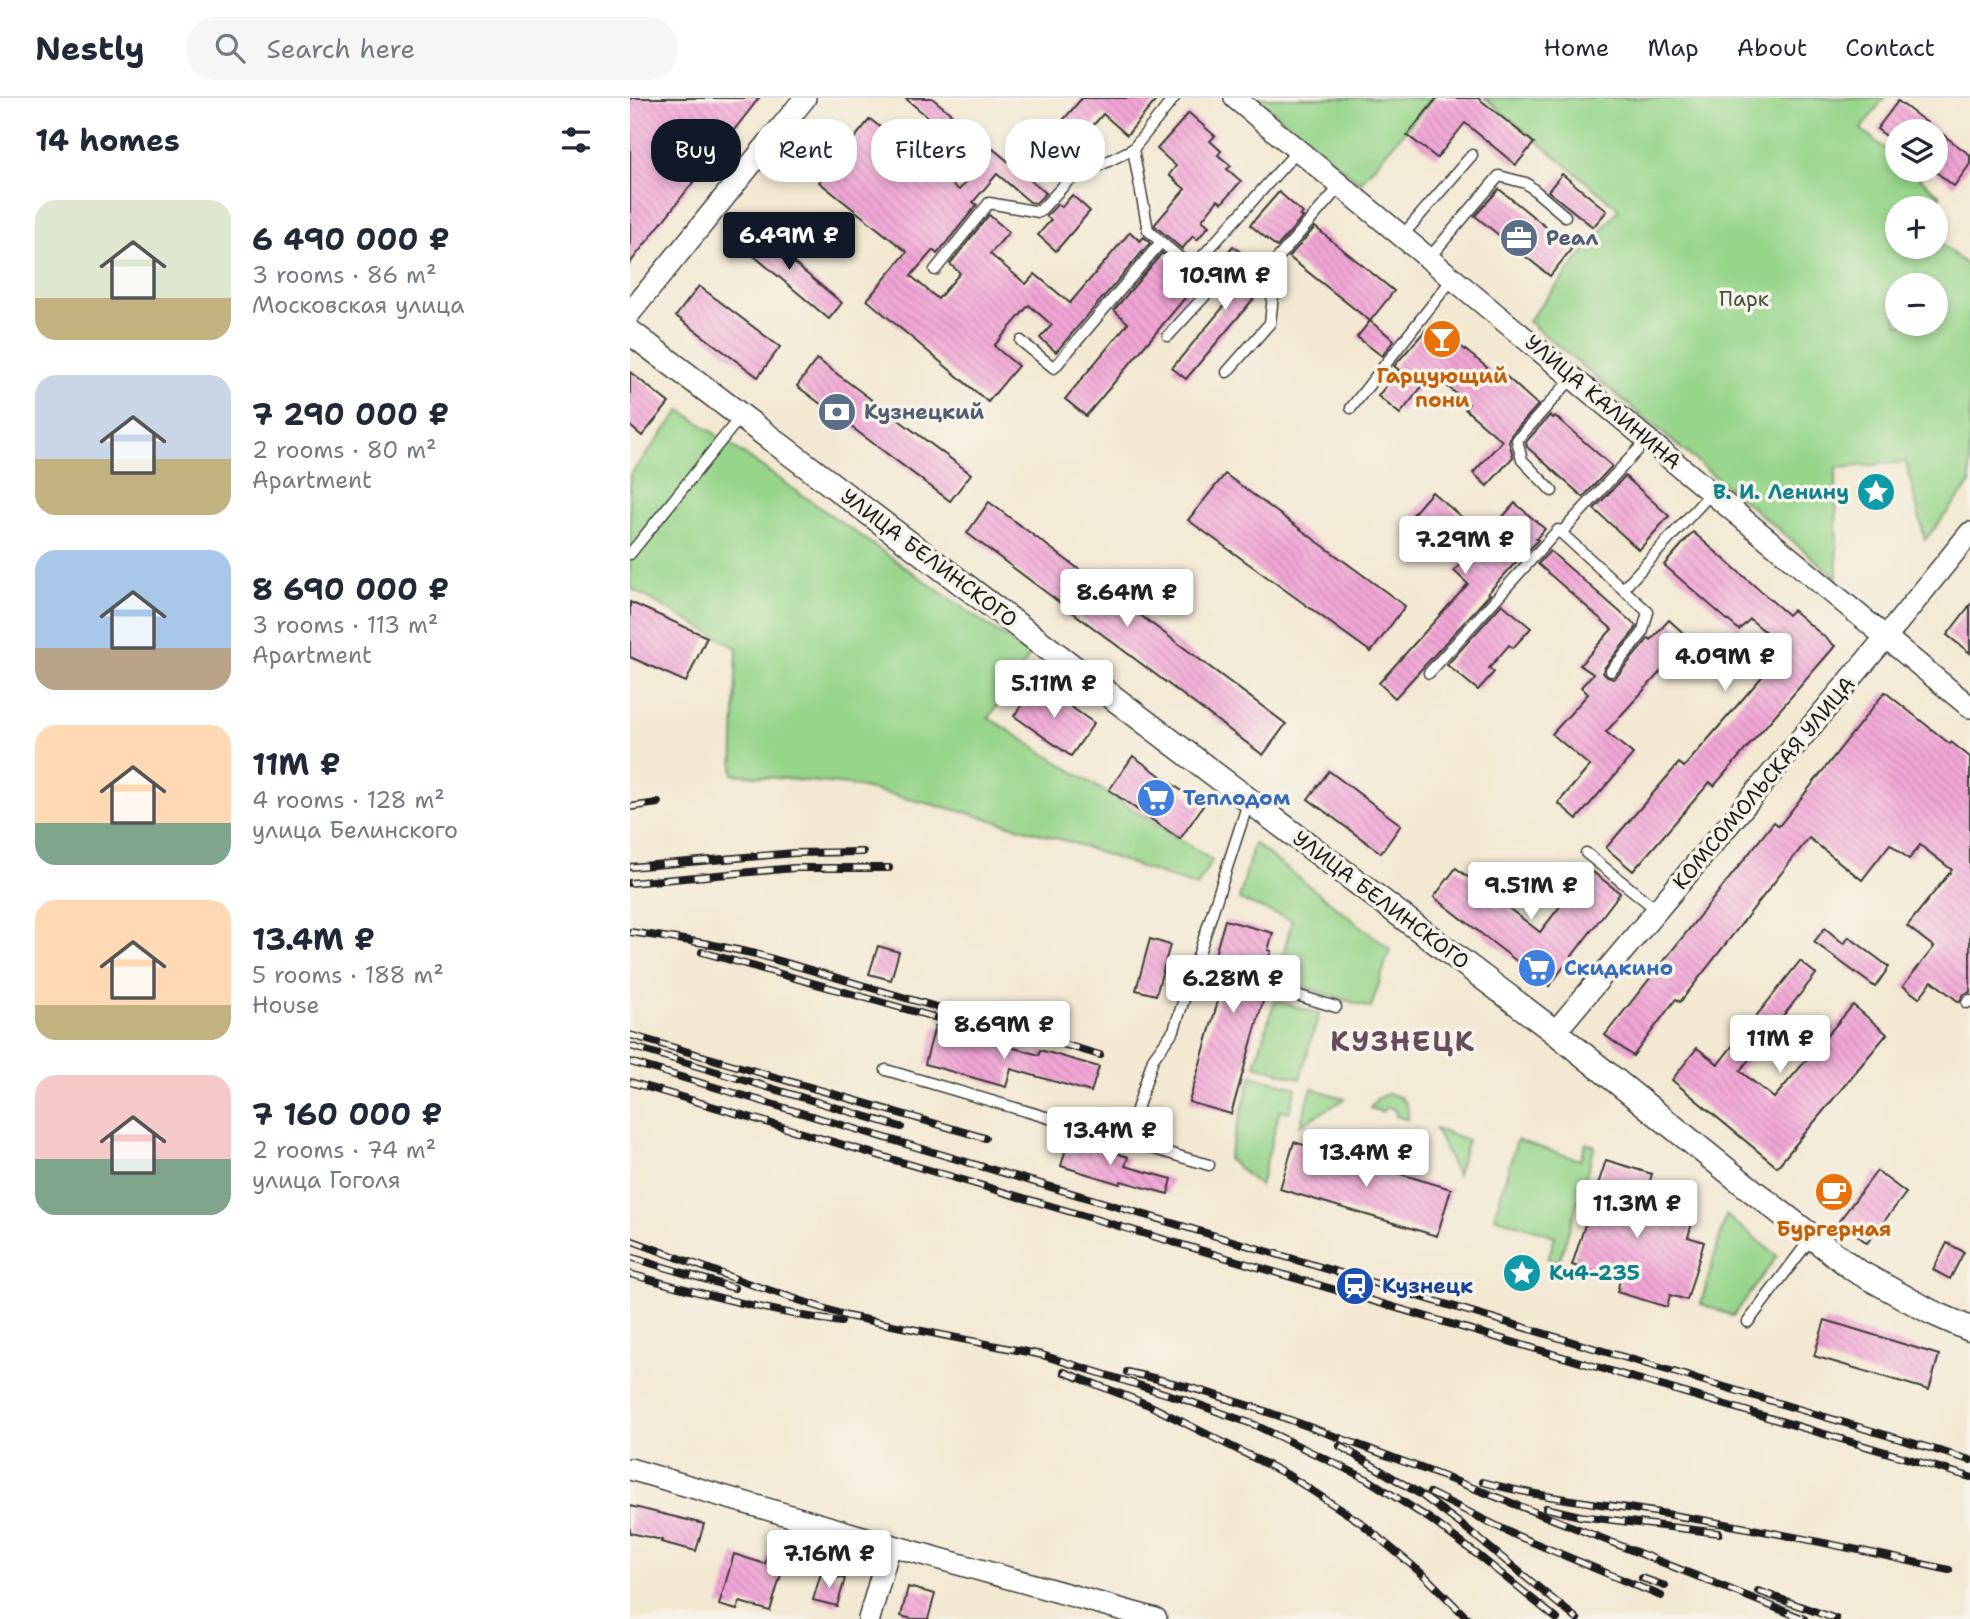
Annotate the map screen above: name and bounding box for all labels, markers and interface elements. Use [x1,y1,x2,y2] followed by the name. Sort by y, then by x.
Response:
[187,17,677,80] search box
[35,26,145,71] text: Nestly
[211,29,249,67] icon: search
[267,31,415,66] text: Search here
[1543,32,1609,64] text: Home
[1647,32,1699,64] text: Map
[1737,32,1807,64] text: About
[1845,32,1935,64] text: Contact
[651,119,741,182] chip: Buy
[755,119,857,182] chip: Rent
[871,119,991,182] chip: Filters
[1005,119,1105,182] chip: New
[1885,119,1948,336] map controls
[1885,119,1948,182] button: layers
[35,120,180,161] text: 14 homes
[557,121,595,159] icon: filters
[1885,196,1948,259] button: +
[724,212,854,272] pin: 6.49M ₽
[1498,217,1540,259] office icon: Реал
[252,219,450,260] text: 6 490 000 ₽
[739,220,839,250] text: 6.49M ₽
[1546,224,1598,252] place label: Реал
[91,228,175,312] icon: home
[1160,252,1290,312] pin: 10.9M ₽
[252,260,437,290] text: 3 rooms · 86 m²
[1179,260,1271,290] text: 10.9M ₽
[1885,273,1948,336] button: −
[1719,285,1769,313] park label: Парк
[252,290,465,320] text: Московская улица
[1421,318,1463,360] bar icon: Гарцующий пони
[1519,328,1687,476] street label: УЛИЦА КАЛИНИНА
[1376,362,1508,414] place label: Гарцующий пони
[816,391,858,433] bank icon: Кузнецкий
[252,394,449,435] text: 7 290 000 ₽
[864,398,984,426] place label: Кузнецкий
[91,403,175,487] icon: home
[252,435,437,465] text: 2 rooms · 80 m²
[252,465,372,495] text: Apartment
[1855,471,1897,513] place icon: В. И. Ленину
[1713,478,1849,506] place label: В. И. Ленину
[835,482,1023,634] street label: УЛИЦА БЕЛИНСКОГО
[1400,517,1530,576] pin: 7.29M ₽
[1415,524,1515,554] text: 7.29M ₽
[252,569,449,610] text: 8 690 000 ₽
[1062,570,1192,629] pin: 8.64M ₽
[1076,577,1178,607] text: 8.64M ₽
[91,578,175,662] icon: home
[252,610,438,640] text: 3 rooms · 113 m²
[1660,634,1790,693] pin: 4.09M ₽
[252,640,372,670] text: Apartment
[1675,641,1775,671] text: 4.09M ₽
[989,660,1119,720] pin: 5.11M ₽
[1011,668,1097,698] text: 5.11M ₽
[1666,671,1862,895] street label: КОМСОМОЛЬСКАЯ УЛИЦА
[252,744,341,785] text: 11M ₽
[91,753,175,837] icon: home
[1135,777,1177,819] supermarket icon: Теплодом
[1183,784,1291,812] place label: Теплодом
[252,785,445,815] text: 4 rooms · 128 m²
[252,815,458,845] text: улица Белинского
[1287,824,1475,976] street label: УЛИЦА БЕЛИНСКОГО
[1466,862,1596,922] pin: 9.51M ₽
[1484,870,1578,900] text: 9.51M ₽
[252,919,375,960] text: 13.4M ₽
[91,928,175,1012] icon: home
[1516,947,1558,989] supermarket icon: Скидкино
[1564,954,1673,982] place label: Скидкино
[1168,956,1298,1015] pin: 6.28M ₽
[252,960,444,990] text: 5 rooms · 188 m²
[1182,963,1284,993] text: 6.28M ₽
[252,990,320,1020] text: House
[939,1002,1069,1061] pin: 8.69M ₽
[954,1009,1054,1039] text: 8.69M ₽
[1731,1016,1829,1075] pin: 11M ₽
[1330,1022,1476,1060] district label: КУЗНЕЦК
[1746,1023,1814,1053] text: 11M ₽
[252,1094,443,1135] text: 7 160 000 ₽
[91,1103,175,1187] icon: home
[1045,1108,1175,1167] pin: 13.4M ₽
[1063,1115,1157,1145] text: 13.4M ₽
[1301,1130,1431,1189] pin: 13.4M ₽
[252,1135,436,1165] text: 2 rooms · 74 m²
[1319,1137,1413,1167] text: 13.4M ₽
[252,1165,401,1195] text: улица Гоголя
[1813,1171,1855,1213] cafe icon: Бургерная
[1572,1180,1702,1240] pin: 11.3M ₽
[1592,1188,1682,1218] text: 11.3M ₽
[1777,1215,1891,1243] place label: Бургерная
[1501,1252,1543,1294] place icon: Кч4-235
[1549,1259,1640,1287] place label: Кч4-235
[1334,1265,1376,1307] station icon: Кузнецк
[1382,1272,1473,1300] place label: Кузнецк
[764,1530,894,1590] pin: 7.16M ₽
[783,1538,875,1568] text: 7.16M ₽

